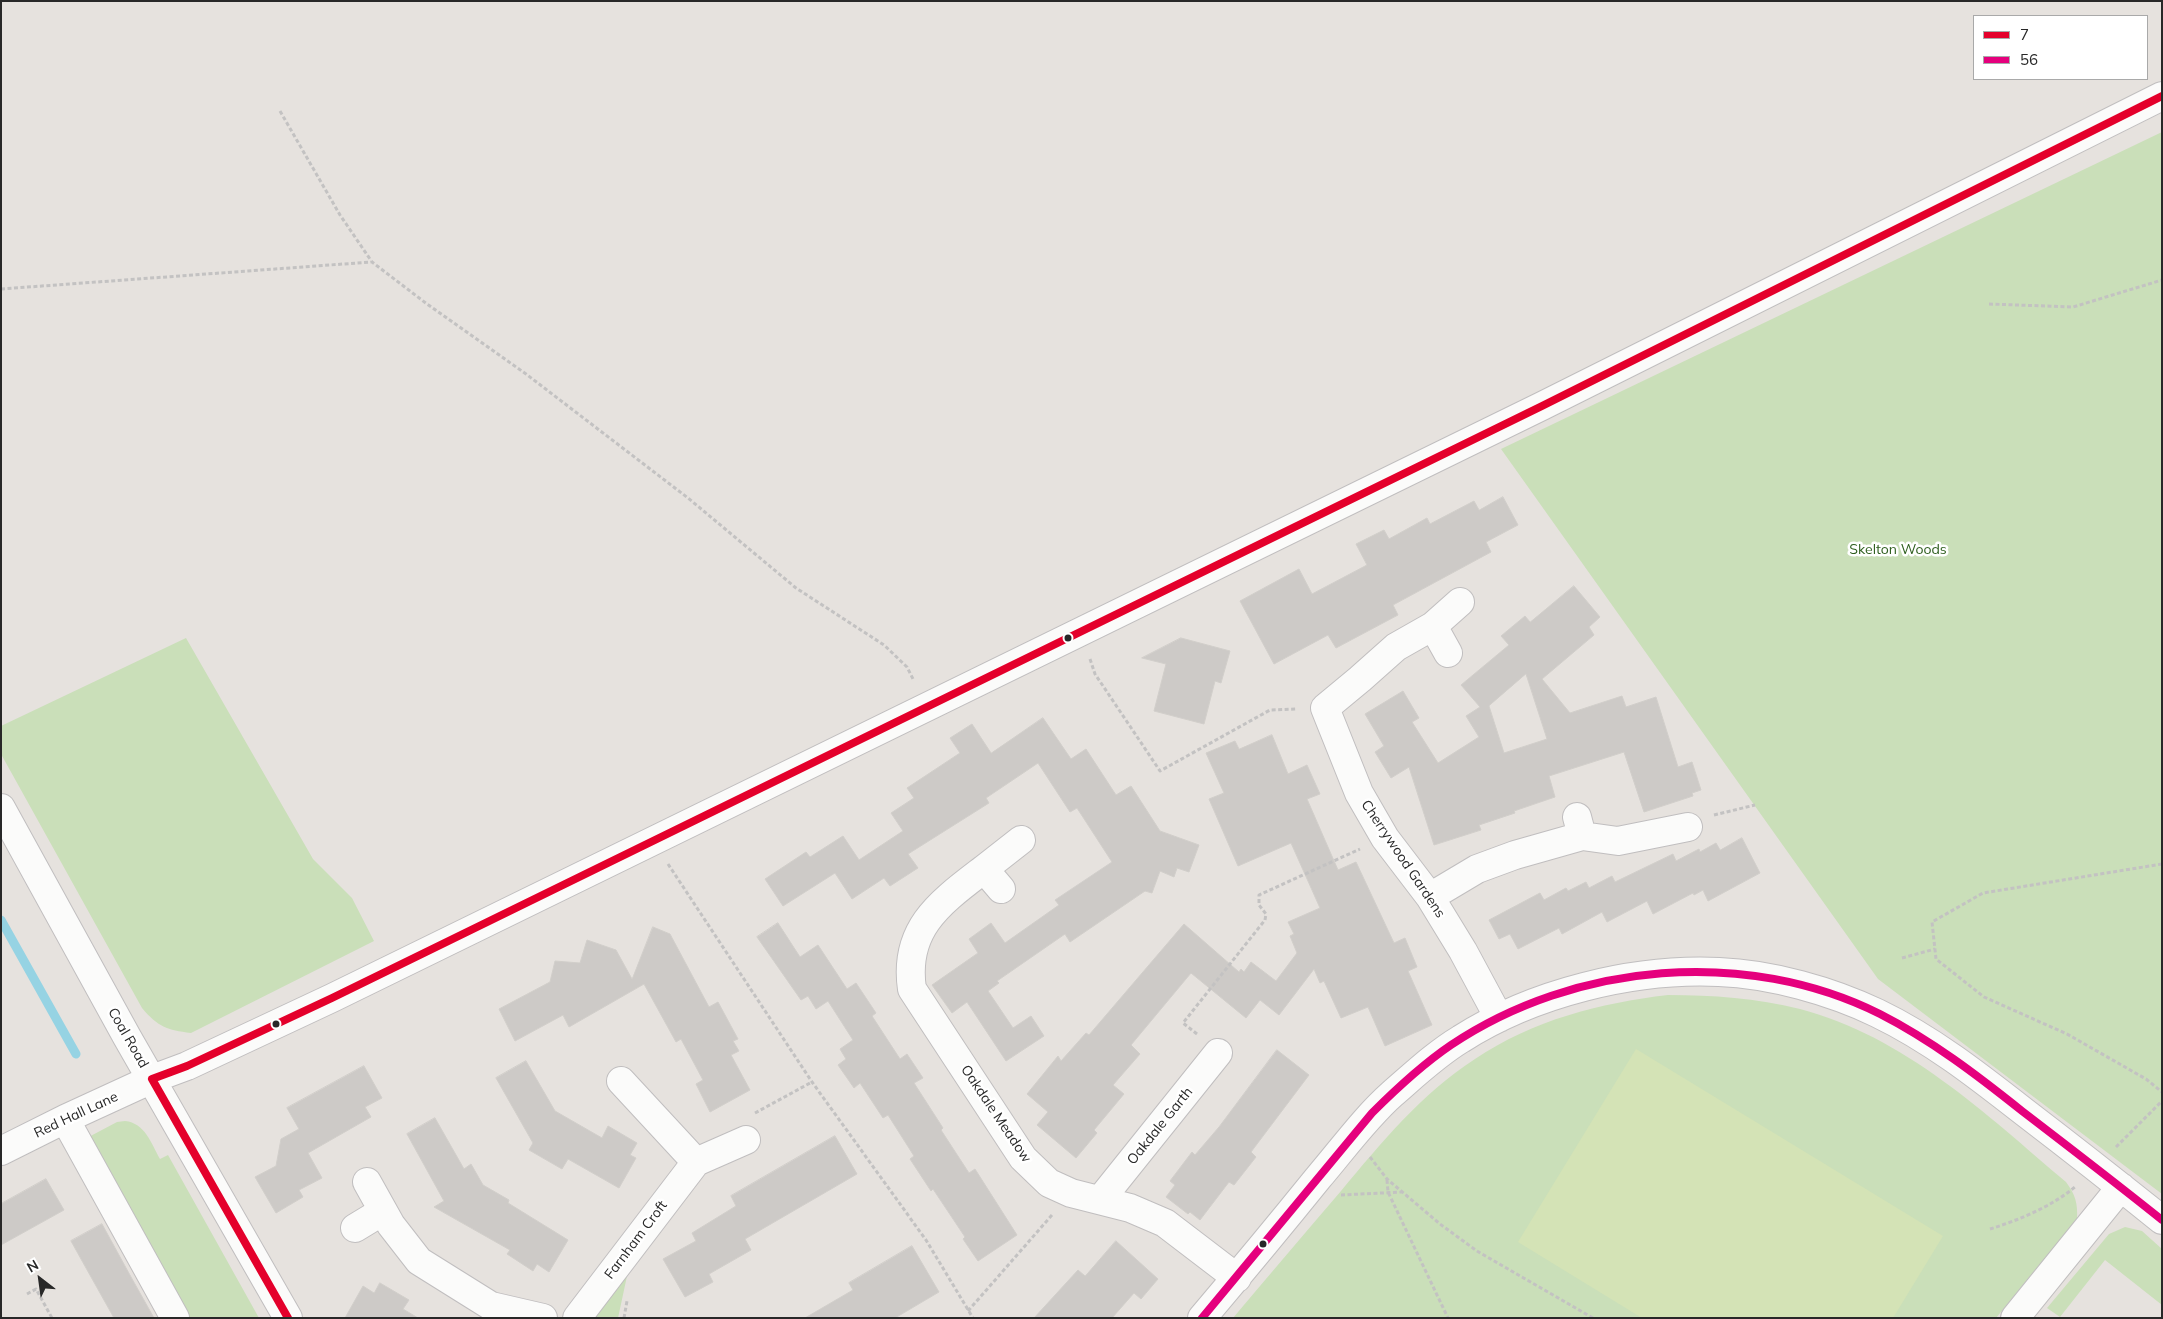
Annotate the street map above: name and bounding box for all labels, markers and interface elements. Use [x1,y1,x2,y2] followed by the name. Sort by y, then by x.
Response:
[1973,15,2148,80] legend
[2020,25,2029,44] text: 7
[2020,50,2038,69] text: 56
[1849,542,1947,558] park label: Skelton Woods
[1063,633,1073,643] unlabelled marker
[1357,797,1449,921] street label: Cherrywood Gardens
[104,1005,152,1071] street label: Coal Road
[271,1019,281,1029] unlabelled marker
[957,1062,1035,1166] street label: Oakdale Meadow
[1124,1084,1196,1168] street label: Oakdale Garth
[31,1088,121,1142] street label: Red Hall Lane
[601,1198,671,1282] street label: Farnham Croft
[1258,1239,1268,1249] unlabelled marker
[15,1254,65,1304] north arrow
[23,1256,42,1276] text: N

